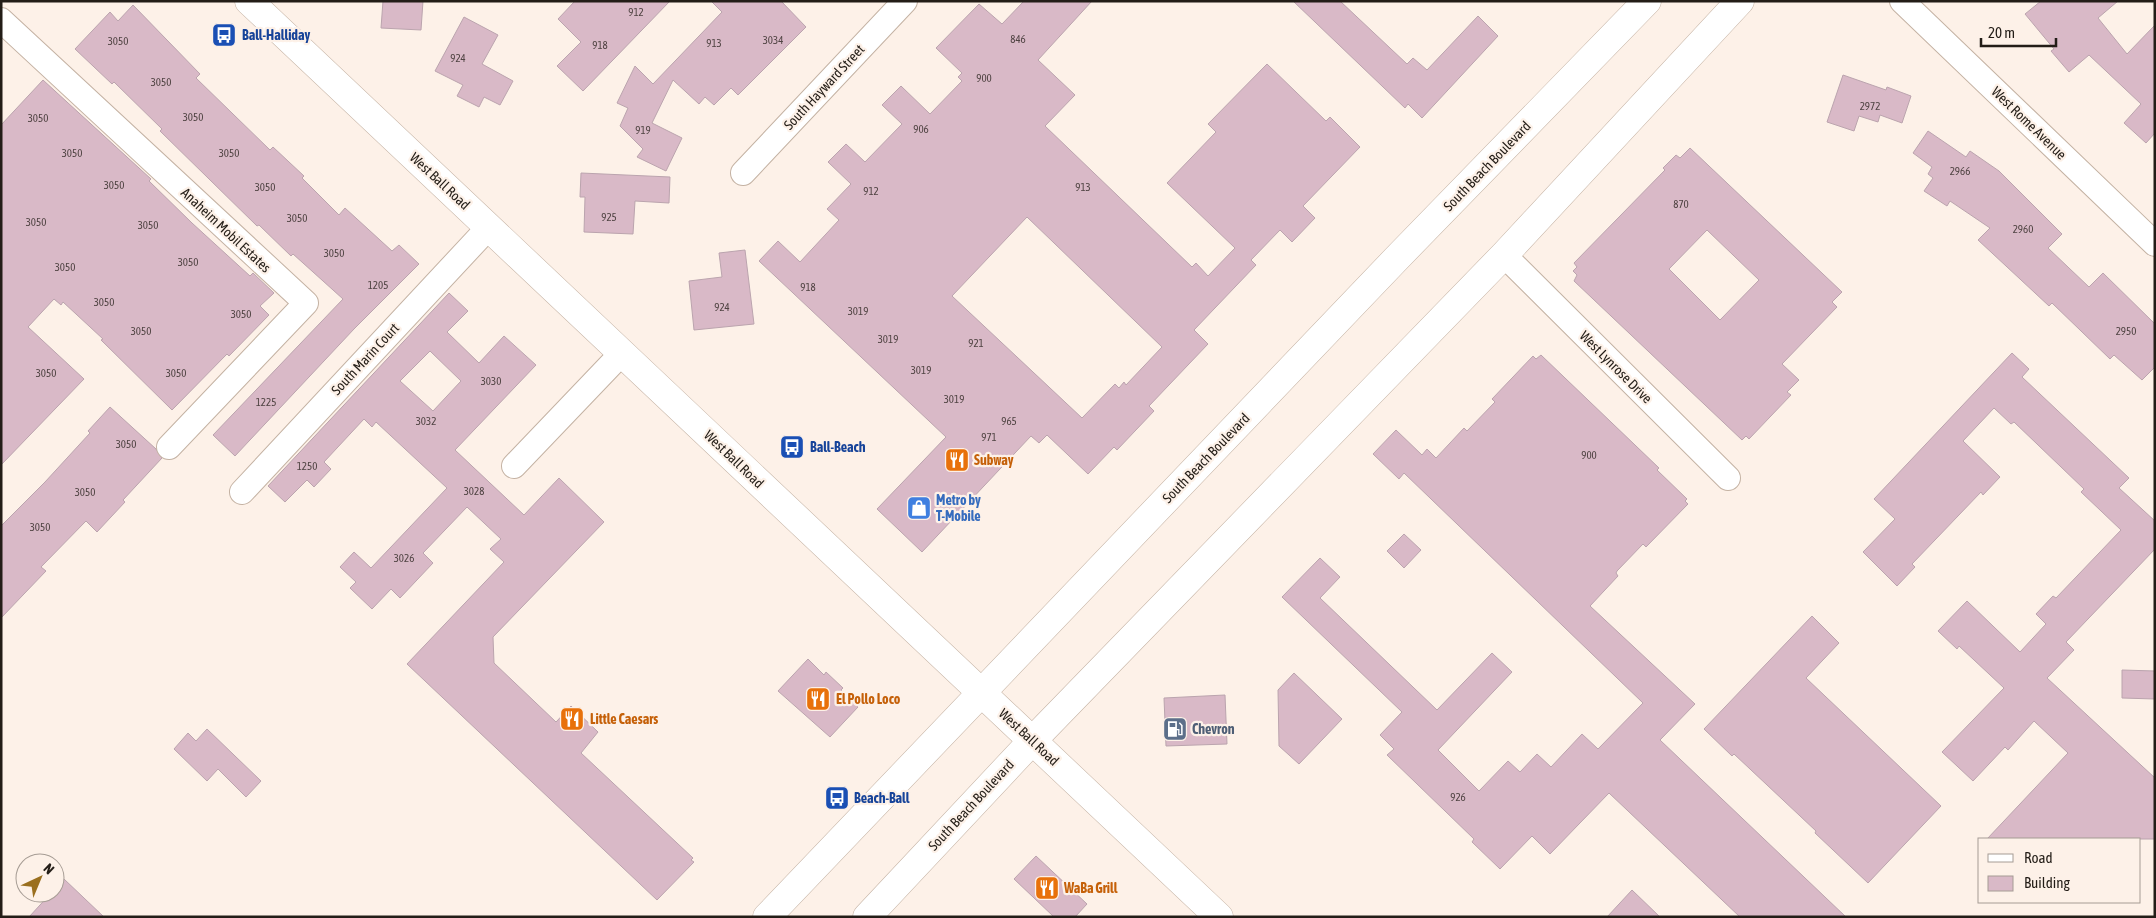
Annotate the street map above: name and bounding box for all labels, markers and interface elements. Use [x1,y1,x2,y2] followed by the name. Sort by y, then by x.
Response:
[628,6,644,18] house number: 912
[1981,15,2056,47] scale bar
[211,22,237,48] bus stop icon: Ball-Halliday
[1988,24,2015,41] text: 20 m
[242,27,310,43] place label: Ball-Halliday
[1010,33,1026,45] house number: 846
[763,34,783,46] house number: 3034
[108,35,128,47] house number: 3050
[706,37,722,49] house number: 913
[592,39,608,51] house number: 918
[780,41,868,133] street label: South Hayward Street
[450,52,466,64] house number: 924
[976,72,992,84] house number: 900
[151,76,171,88] house number: 3050
[1988,83,2070,163] street label: West Rome Avenue
[1860,100,1880,112] house number: 2972
[183,111,203,123] house number: 3050
[28,112,48,124] house number: 3050
[1440,118,1534,214] street label: South Beach Boulevard
[913,123,929,135] house number: 906
[635,124,651,136] house number: 919
[62,147,82,159] house number: 3050
[219,147,239,159] house number: 3050
[407,149,473,213] street label: West Ball Road
[1950,165,1970,177] house number: 2966
[104,179,124,191] house number: 3050
[255,181,275,193] house number: 3050
[1075,181,1091,193] house number: 913
[178,184,274,276] street label: Anaheim Mobil Estates
[863,185,879,197] house number: 912
[1673,198,1689,210] house number: 870
[601,211,617,223] house number: 925
[287,212,307,224] house number: 3050
[26,216,46,228] house number: 3050
[138,219,158,231] house number: 3050
[2013,223,2033,235] house number: 2960
[324,247,344,259] house number: 3050
[178,256,198,268] house number: 3050
[55,261,75,273] house number: 3050
[368,279,388,291] house number: 1205
[800,281,816,293] house number: 918
[94,296,114,308] house number: 3050
[714,301,730,313] house number: 924
[848,305,868,317] house number: 3019
[231,308,251,320] house number: 3050
[328,320,402,398] street label: South Marin Court
[131,325,151,337] house number: 3050
[2116,325,2136,337] house number: 2950
[1577,328,1655,406] street label: West Lynrose Drive
[878,333,898,345] house number: 3019
[968,337,984,349] house number: 921
[911,364,931,376] house number: 3019
[36,367,56,379] house number: 3050
[166,367,186,379] house number: 3050
[481,375,501,387] house number: 3030
[944,393,964,405] house number: 3019
[256,396,276,408] house number: 1225
[1159,410,1253,506] street label: South Beach Boulevard
[416,415,436,427] house number: 3032
[1001,415,1017,427] house number: 965
[701,427,767,491] street label: West Ball Road
[981,431,997,443] house number: 971
[779,434,805,460] bus stop icon: Ball-Beach
[116,438,136,450] house number: 3050
[810,439,866,455] place label: Ball-Beach
[944,447,970,473] restaurant icon: Subway
[1581,449,1597,461] house number: 900
[974,452,1014,468] place label: Subway
[297,460,317,472] house number: 1250
[464,485,484,497] house number: 3028
[75,486,95,498] house number: 3050
[936,492,981,524] place label: Metro by T-Mobile
[906,495,932,521] shop icon: Metro by T-Mobile
[30,521,50,533] house number: 3050
[394,552,414,564] house number: 3026
[805,686,831,712] restaurant icon: El Pollo Loco
[836,691,901,707] place label: El Pollo Loco
[996,705,1062,769] street label: West Ball Road
[559,706,585,732] restaurant icon: Little Caesars
[590,711,658,727] place label: Little Caesars
[1162,716,1188,742] fuel station icon: Chevron
[1192,721,1235,737] place label: Chevron
[925,756,1017,854] street label: South Beach Boulevard
[824,785,850,811] bus stop icon: Beach-Ball
[854,790,910,806] place label: Beach-Ball
[1450,791,1466,803] house number: 926
[1978,838,2141,903] legend
[2024,849,2053,866] text: Road
[15,853,65,903] north arrow
[41,860,58,877] text: N
[2024,874,2070,891] text: Building
[1034,875,1060,901] restaurant icon: WaBa Grill
[1063,880,1118,896] place label: WaBa Grill

